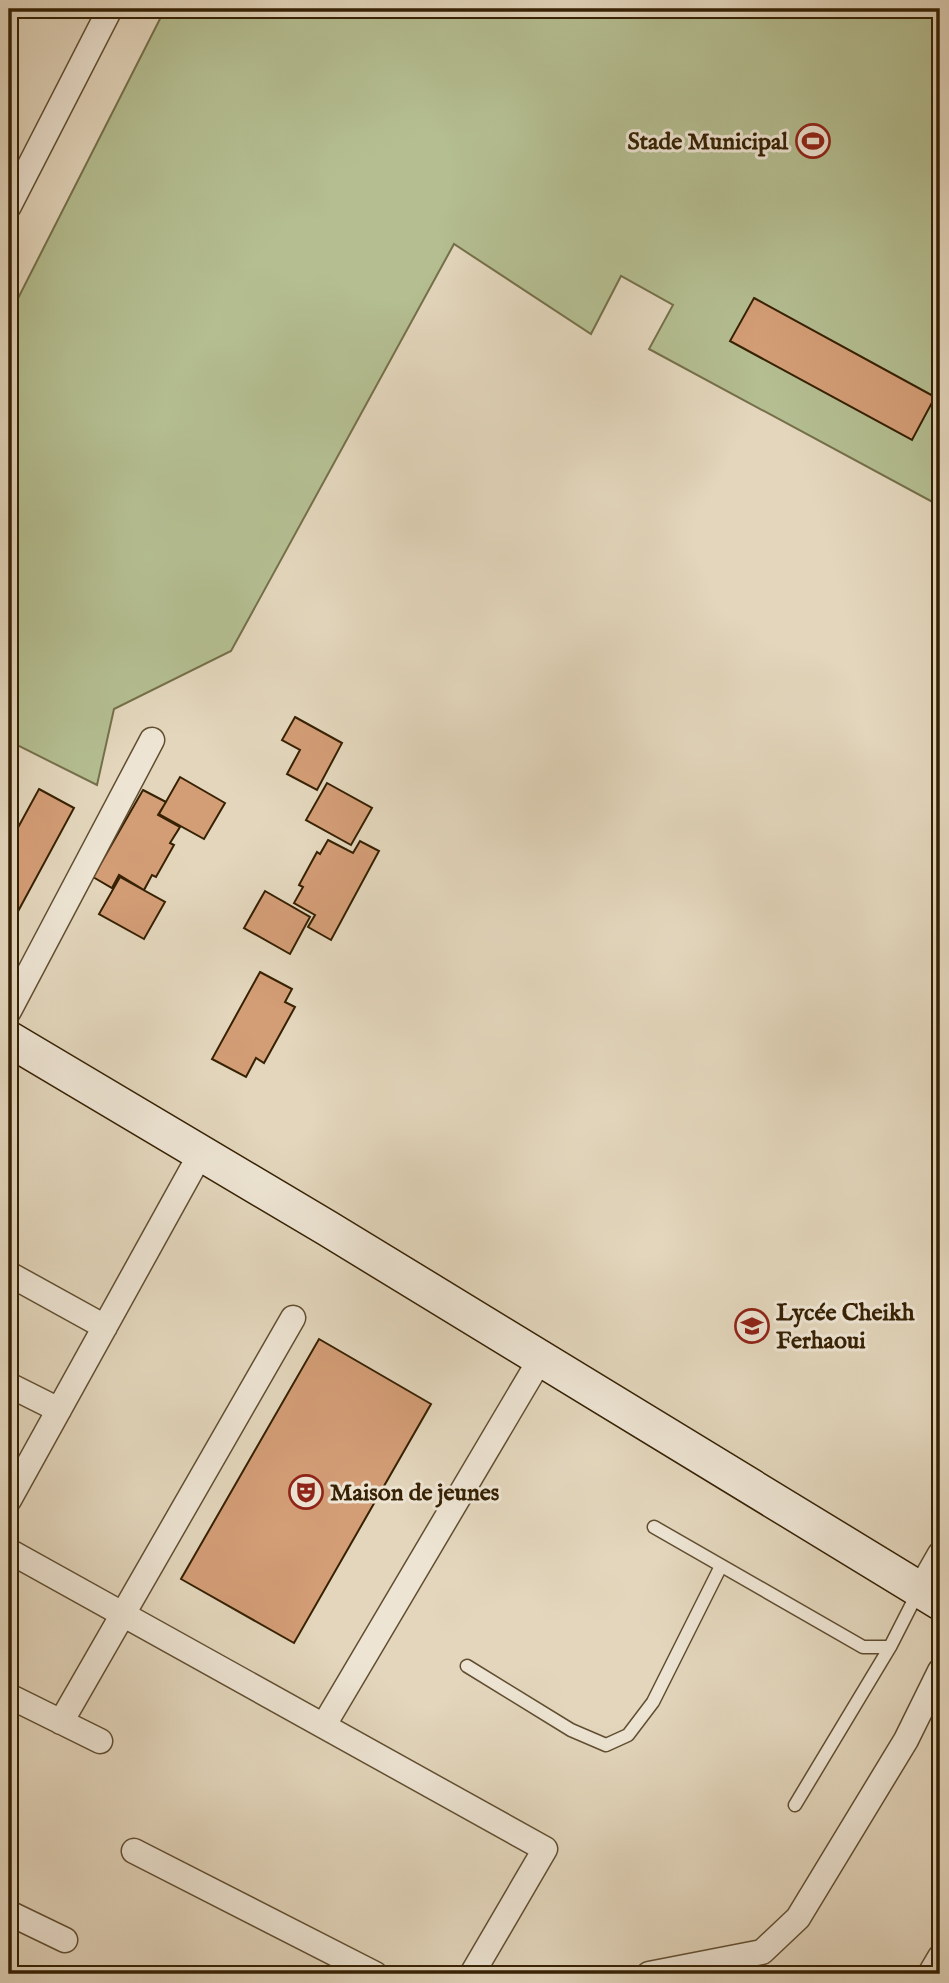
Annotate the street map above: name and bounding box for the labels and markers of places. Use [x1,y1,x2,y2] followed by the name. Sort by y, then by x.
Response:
[794,122,832,160] sports icon: Stade Municipal
[628,127,788,158] place label: Stade Municipal
[776,1298,915,1357] place label: Lycée Cheikh Ferhaoui
[733,1307,771,1345] school or university icon: Lycée Cheikh Ferhaoui
[287,1473,325,1511] theatre icon: Maison de jeunes
[330,1478,500,1509] place label: Maison de jeunes

